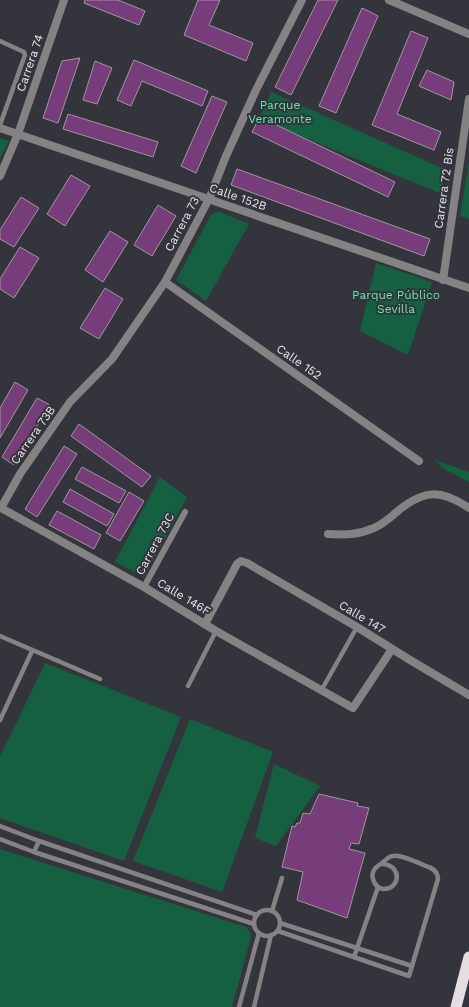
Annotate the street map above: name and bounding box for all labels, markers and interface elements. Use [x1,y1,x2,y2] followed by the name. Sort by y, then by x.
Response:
[14,33,46,93] street label: Carrera 74
[248,98,312,126] park label: Parque Veramonte
[431,147,457,229] street label: Carrera 72 Bis
[208,181,269,213] street label: Calle 152B
[162,194,202,254] street label: Carrera 73
[352,288,440,316] park label: Parque Público Sevilla
[274,341,324,383] street label: Calle 152
[8,403,58,467] street label: Carrera 73B
[133,511,177,577] street label: Carrera 73C
[155,576,213,618] street label: Calle 146F
[336,598,388,636] street label: Calle 147

